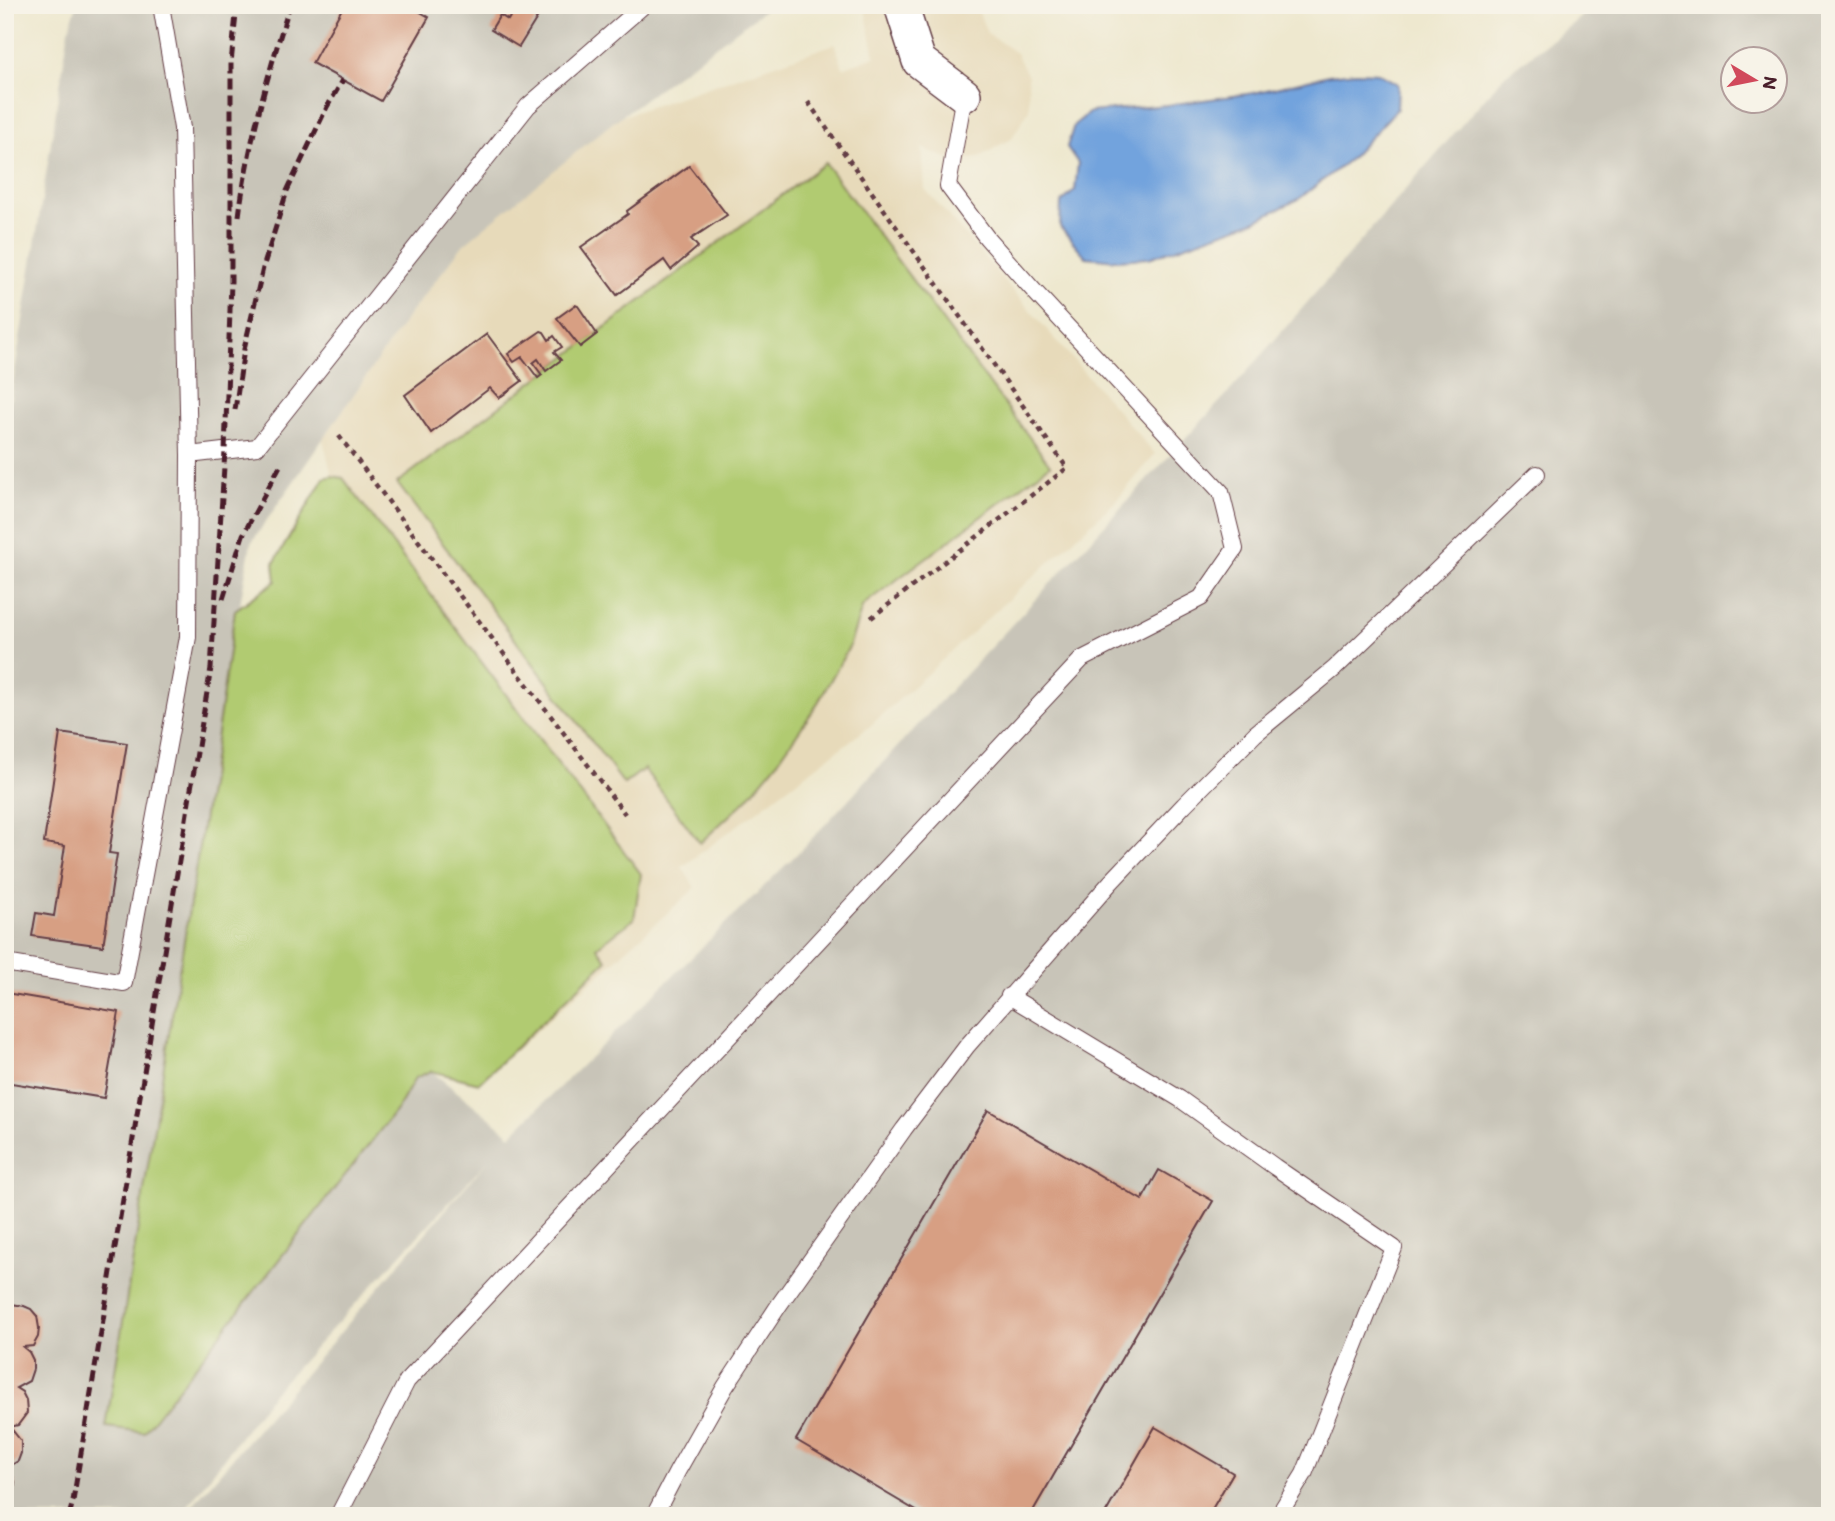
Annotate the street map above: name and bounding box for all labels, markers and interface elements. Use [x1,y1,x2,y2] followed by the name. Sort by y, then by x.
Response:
[1720,46,1790,116] north arrow
[1758,75,1783,91] text: N

